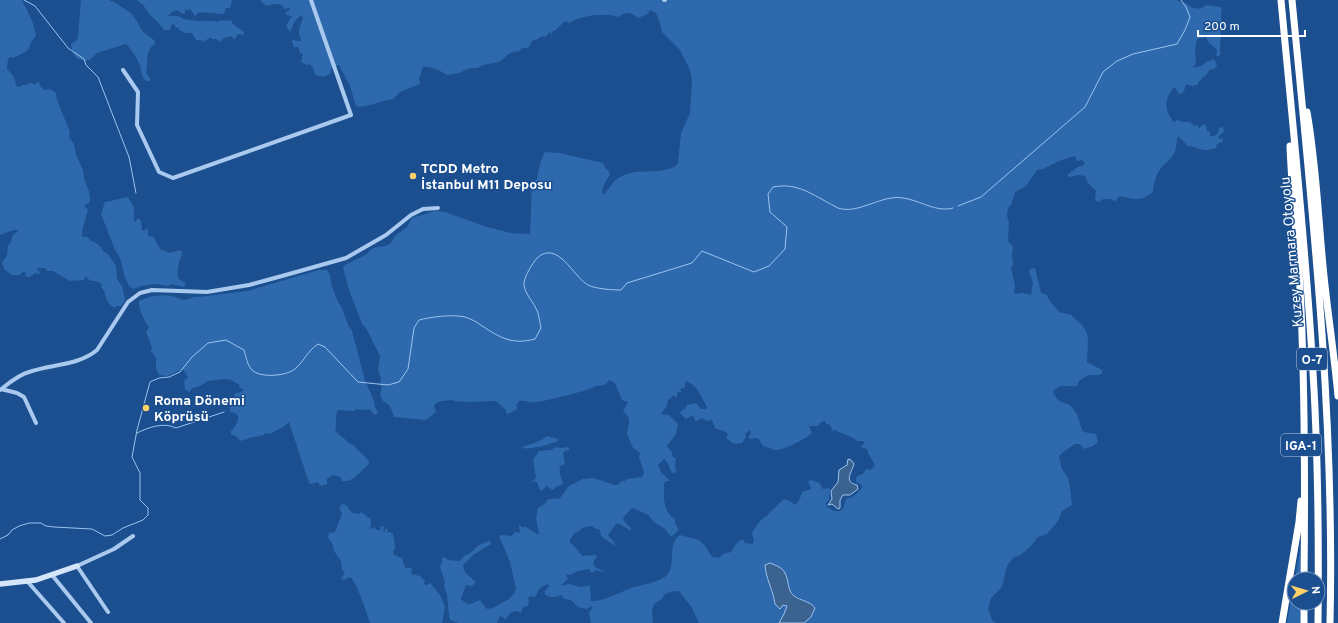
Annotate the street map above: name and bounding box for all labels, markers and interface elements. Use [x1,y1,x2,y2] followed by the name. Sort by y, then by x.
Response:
[1198,12,1305,38] scale bar
[1204,19,1240,35] text: 200 m
[421,161,552,194] place label: TCDD Metro İstanbul M11 Deposu
[408,171,418,181] marker: TCDD Metro İstanbul M11 Deposu
[1277,176,1308,328] street label: Kuzey Marmara Otoyolu
[1297,348,1327,370] road number: O-7
[154,393,245,426] place label: Roma Dönemi Köprüsü
[141,403,151,413] marker: Roma Dönemi Köprüsü
[1281,434,1321,456] road number: IGA-1
[1286,571,1326,611] north arrow
[1308,586,1322,595] text: N

